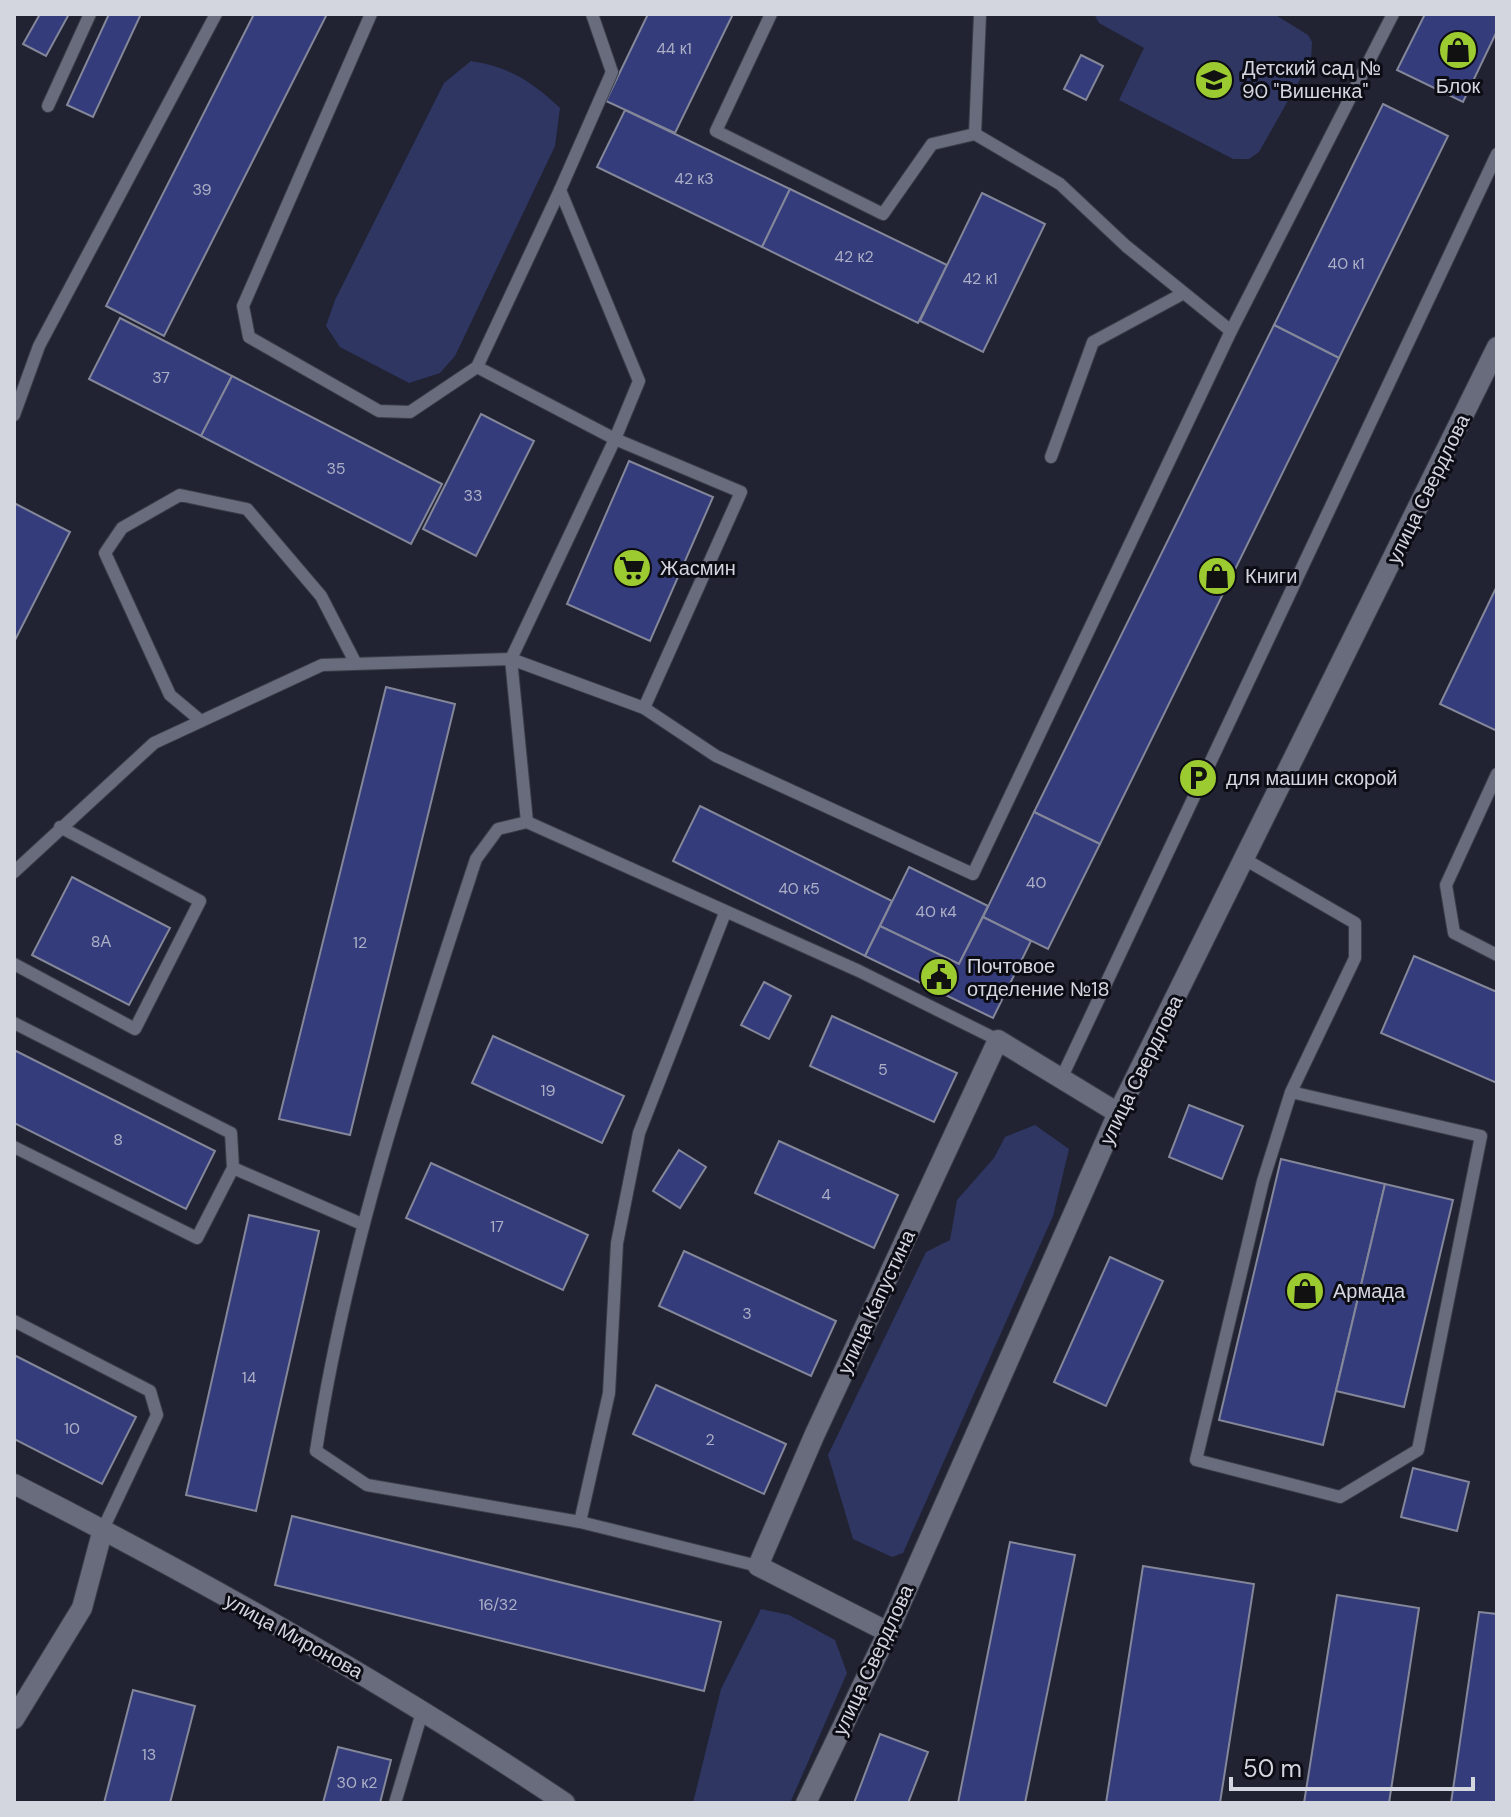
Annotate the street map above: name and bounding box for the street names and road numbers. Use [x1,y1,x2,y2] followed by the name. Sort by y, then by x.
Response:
[1381,409,1476,568] street label: улица Свердлова
[1094,990,1189,1149] street label: улица Свердлова
[831,1225,921,1378] street label: улица Капустина
[827,1580,920,1739] street label: улица Свердлова
[220,1587,368,1685] street label: улица Миронова

